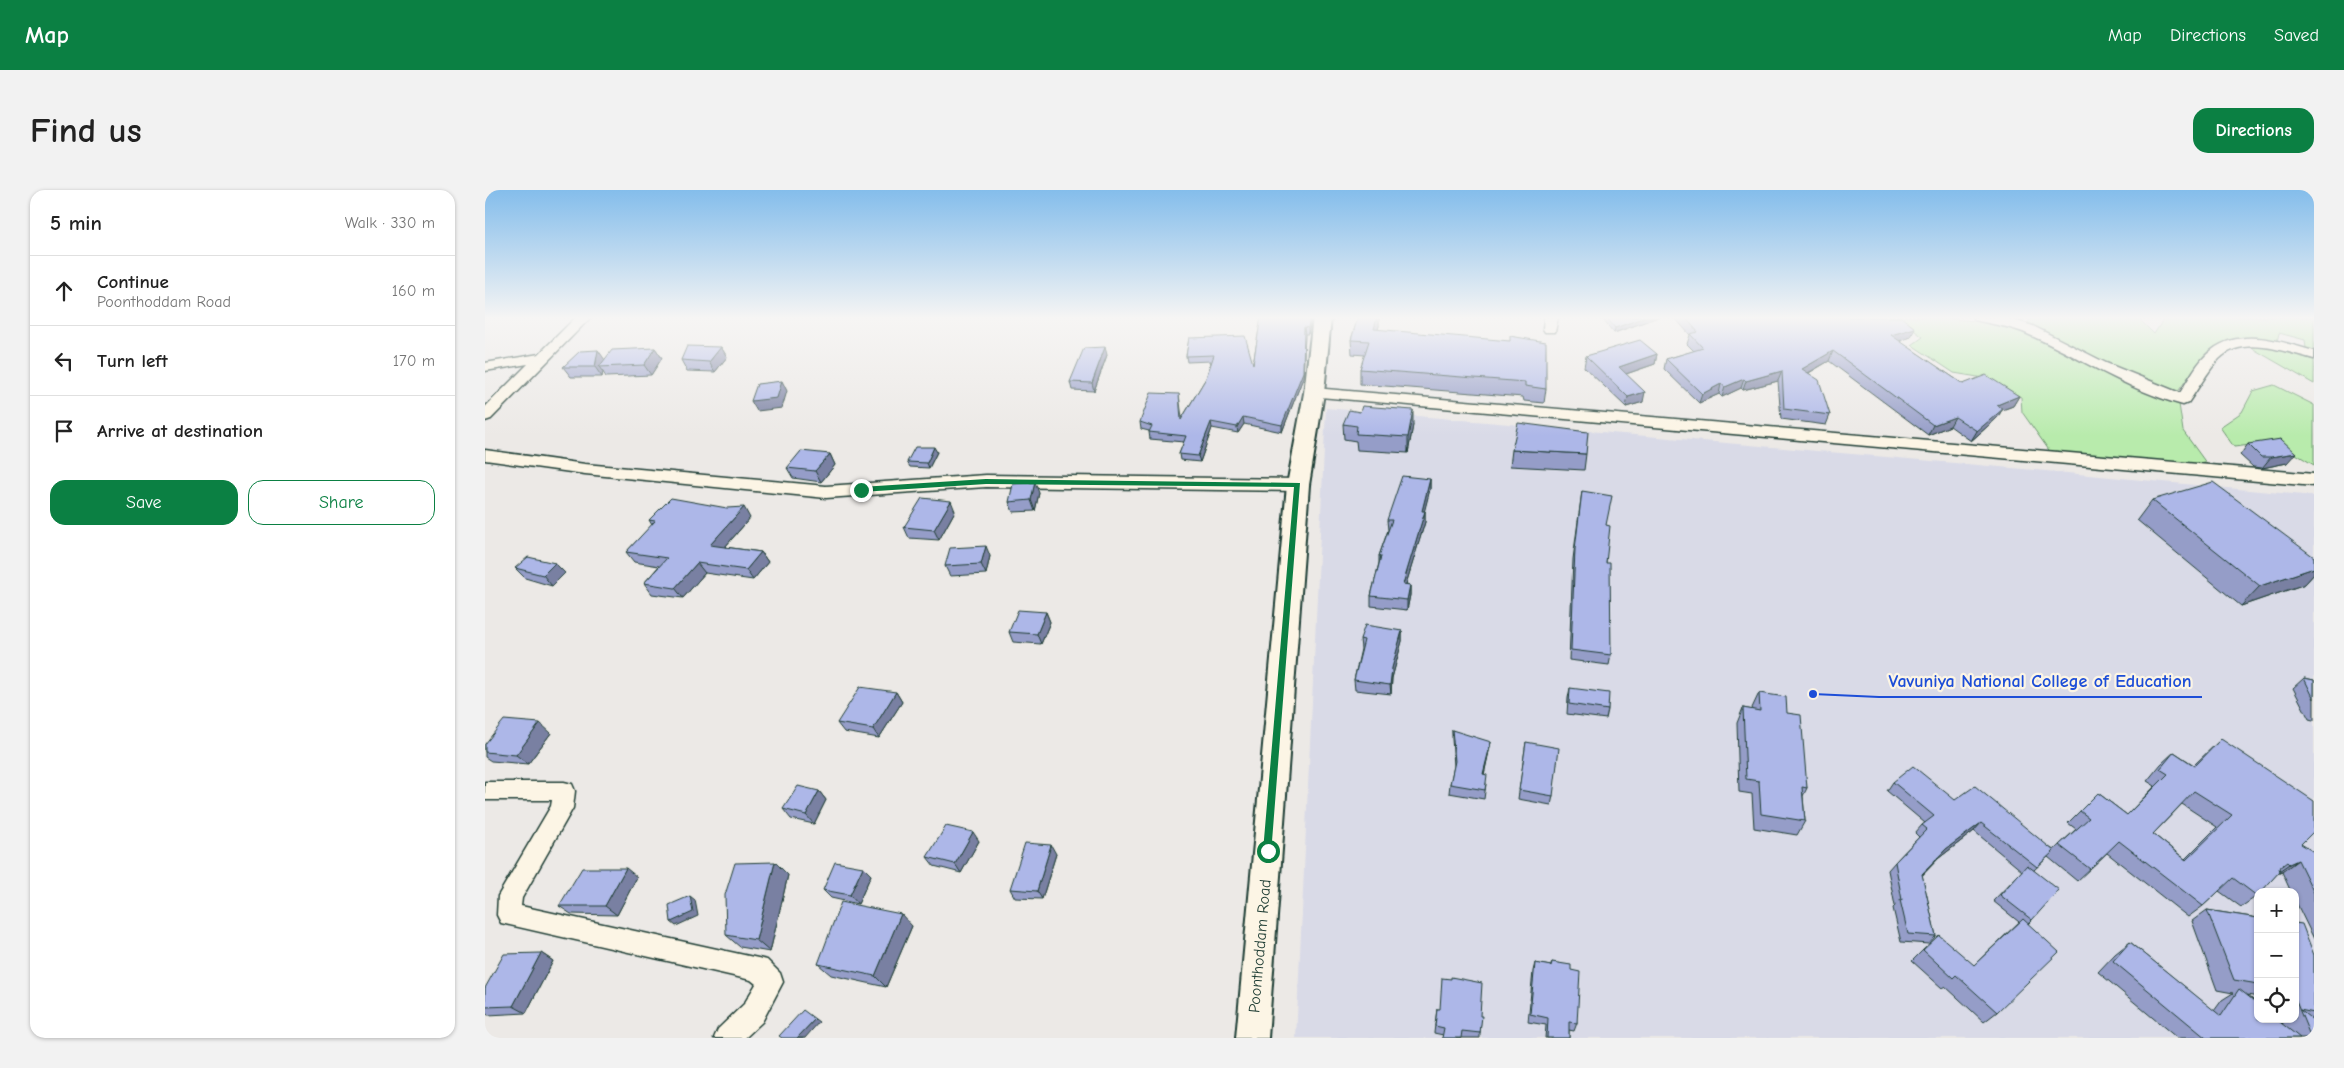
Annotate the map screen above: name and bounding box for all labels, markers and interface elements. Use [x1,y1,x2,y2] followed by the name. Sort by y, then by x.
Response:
[25,21,69,49] text: Map
[2108,25,2142,46] text: Map
[2170,25,2246,46] text: Directions
[2274,25,2319,46] text: Saved
[2193,108,2314,153] button: Directions
[30,110,142,151] text: Find us
[50,211,102,235] text: 5 min
[345,214,435,232] text: Walk · 330 m
[97,271,169,293] text: Continue
[50,277,78,305] icon: ahead
[392,282,435,300] text: 160 m
[97,293,231,311] text: Poonthoddam Road
[50,347,78,375] icon: left
[97,350,168,372] text: Turn left
[393,352,435,370] text: 170 m
[50,417,78,445] icon: arrive
[97,420,263,442] text: Arrive at destination
[850,479,873,502] route end
[50,480,238,525] button: Save
[248,480,435,525] button: Share
[1879,664,2202,697] callout: Vavuniya National College of Education
[1888,671,2192,692] text: Vavuniya National College of Education
[1257,840,1280,863] route start
[1245,878,1275,1014] street label: Poonthoddam Road
[2254,888,2299,1023] map controls
[2254,888,2299,933] button: +
[2254,933,2299,978] button: −
[2254,978,2299,1023] button: locate

